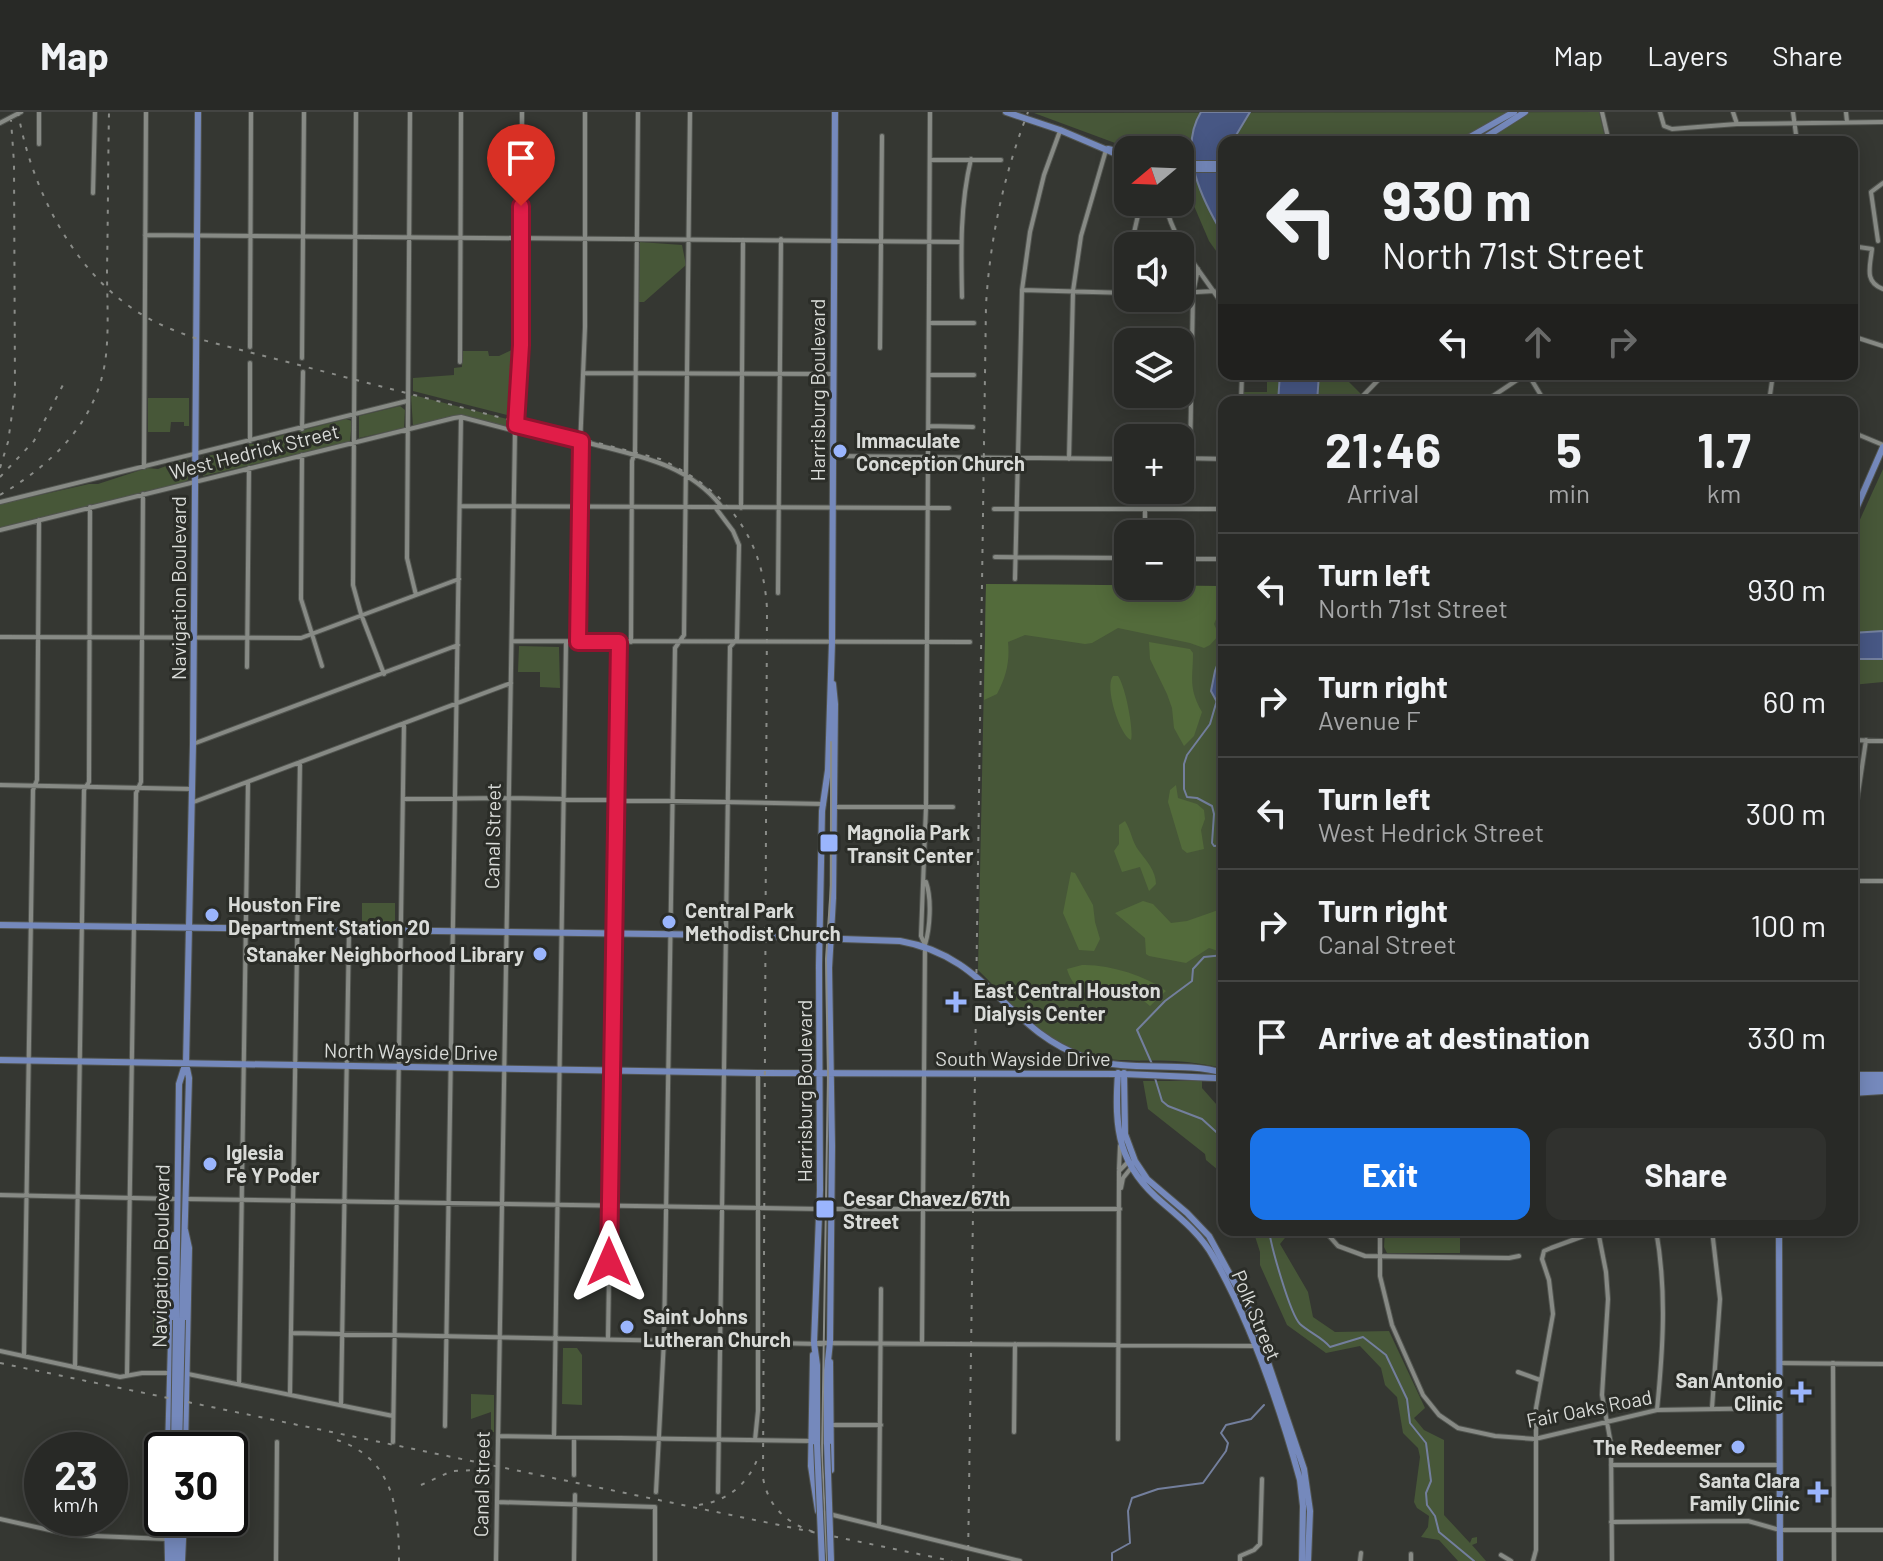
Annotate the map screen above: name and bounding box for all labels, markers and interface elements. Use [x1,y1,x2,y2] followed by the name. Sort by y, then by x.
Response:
[40,32,109,78] text: Map
[1553,38,1603,72] text: Map
[1647,38,1728,72] text: Layers
[1772,38,1843,72] text: Share
[487,124,555,206] pin
[499,136,543,180] icon: arrive
[1114,136,1194,216] north arrow
[1114,136,1194,600] map controls
[1382,165,1532,232] text: 930 m
[1250,168,1354,272] icon: left
[1114,232,1194,312] button: sound
[1382,233,1645,276] text: North 71st Street
[805,299,829,481] street label: Harrisburg Boulevard
[1432,320,1476,364] icon: left
[1516,320,1560,364] icon: ahead
[1600,320,1644,364] icon: right
[1114,328,1194,408] button: layers
[167,418,341,484] street label: West Hedrick Street
[1325,420,1441,478] text: 21:46
[1556,420,1582,478] text: 5
[1697,420,1751,478] text: 1.7
[1114,424,1194,504] button: +
[856,428,1025,475] place label: Immaculate Conception Church
[831,442,849,460] marker: Immaculate Conception Church
[1347,477,1419,508] text: Arrival
[1548,477,1590,508] text: min
[1707,477,1741,508] text: km
[166,496,190,680] street label: Navigation Boulevard
[1114,520,1194,600] button: −
[1318,556,1431,592] text: Turn left
[1250,567,1294,611] icon: left
[1747,571,1826,607] text: 930 m
[1318,592,1508,623] text: North 71st Street
[1318,668,1448,704] text: Turn right
[1250,679,1294,723] icon: right
[1763,683,1826,719] text: 60 m
[1318,704,1421,735] text: Avenue F
[1318,780,1431,816] text: Turn left
[479,783,505,889] street label: Canal Street
[1250,791,1294,835] icon: left
[1746,795,1826,831] text: 300 m
[1318,816,1544,847] text: West Hedrick Street
[847,820,974,867] place label: Magnolia Park Transit Center
[818,832,840,854] marker: Magnolia Park Transit Center
[228,892,430,939] place label: Houston Fire Department Station 20
[1318,892,1448,928] text: Turn right
[685,898,841,945] place label: Central Park Methodist Church
[1250,903,1294,947] icon: right
[203,906,221,924] marker: Houston Fire Department Station 20
[1751,907,1826,943] text: 100 m
[660,913,678,931] marker: Central Park Methodist Church
[1318,928,1456,959] text: Canal Street
[246,942,524,966] place label: Stanaker Neighborhood Library
[531,945,549,963] marker: Stanaker Neighborhood Library
[974,978,1161,1025] place label: East Central Houston Dialysis Center
[945,991,967,1013] marker: East Central Houston Dialysis Center
[792,1000,816,1182] street label: Harrisburg Boulevard
[1250,1015,1294,1059] icon: arrive
[1318,1019,1590,1055] text: Arrive at destination
[1747,1019,1826,1055] text: 330 m
[324,1037,498,1065] street label: North Wayside Drive
[935,1046,1111,1070] street label: South Wayside Drive
[1250,1128,1530,1220] button: Exit
[1546,1128,1826,1220] button: Share
[226,1140,320,1187] place label: Iglesia Fe Y Poder
[201,1155,219,1173] marker: Iglesia Fe Y Poder
[146,1164,174,1348] street label: Navigation Boulevard
[843,1186,1010,1233] place label: Cesar Chavez/67th Street
[814,1198,836,1220] marker: Cesar Chavez/67th Street
[567,1220,651,1304] position arrow
[1227,1266,1287,1364] street label: Polk Street
[643,1304,791,1351] place label: Saint Johns Lutheran Church
[618,1318,636,1336] marker: Saint Johns Lutheran Church
[1676,1368,1783,1415] place label: San Antonio Clinic
[1790,1381,1812,1403] marker: San Antonio Clinic
[1524,1384,1654,1432] street label: Fair Oaks Road
[468,1431,494,1537] street label: Canal Street
[144,1432,248,1536] speed limit sign: 30
[1593,1435,1722,1459] place label: The Redeemer
[1729,1438,1747,1456] marker: The Redeemer
[54,1450,98,1498] text: 23
[1690,1468,1800,1515] place label: Santa Clara Family Clinic
[1807,1481,1829,1503] marker: Santa Clara Family Clinic
[53,1492,99,1516] text: km/h

